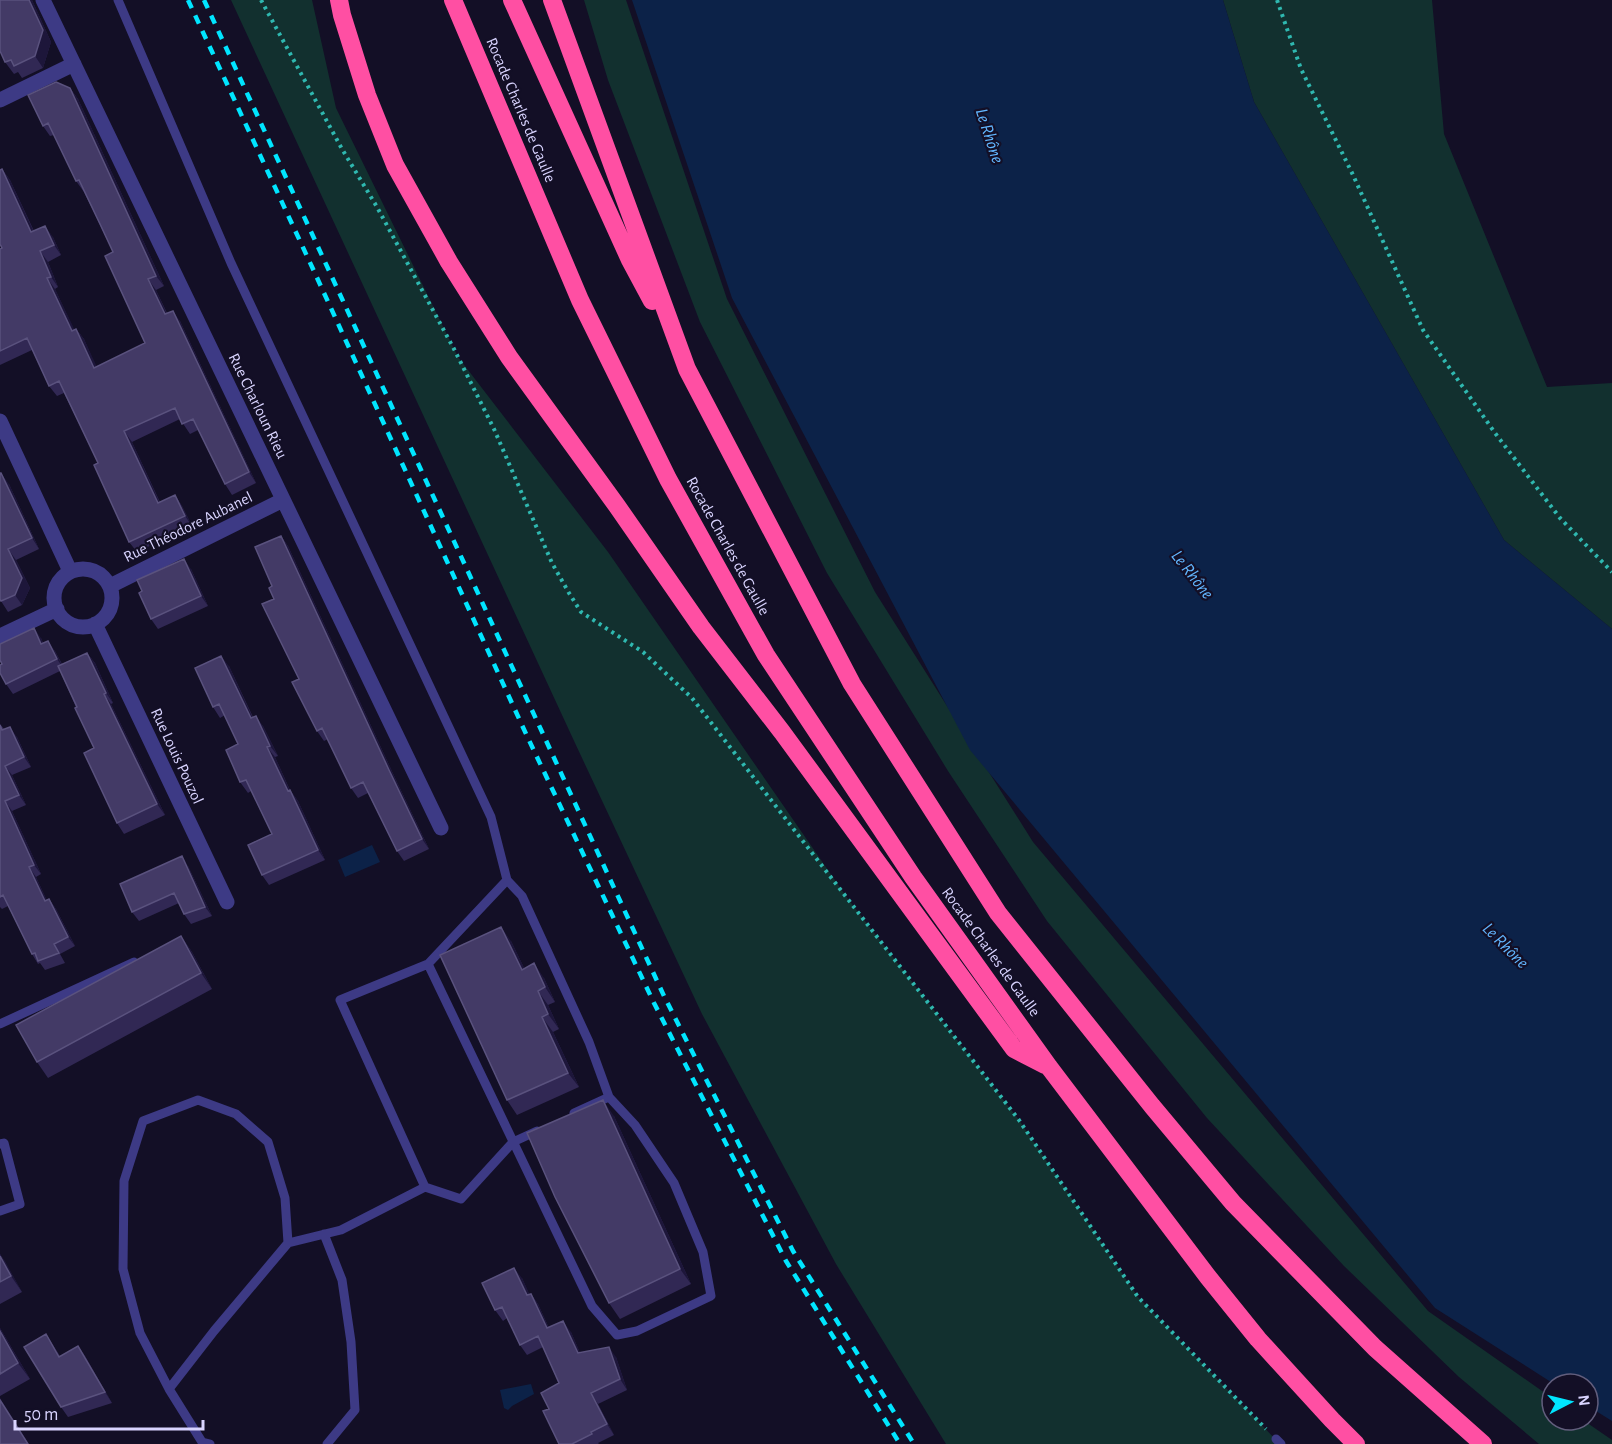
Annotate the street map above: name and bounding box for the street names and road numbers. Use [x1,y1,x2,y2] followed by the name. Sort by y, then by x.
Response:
[483,35,559,185] street label: Rocade Charles de Gaulle
[226,351,290,461] street label: Rue Charloun Rieu
[683,474,773,618] street label: Rocade Charles de Gaulle
[121,489,255,565] street label: Rue Théodore Aubanel
[148,706,206,806] street label: Rue Louis Pouzol
[939,884,1043,1020] street label: Rocade Charles de Gaulle

